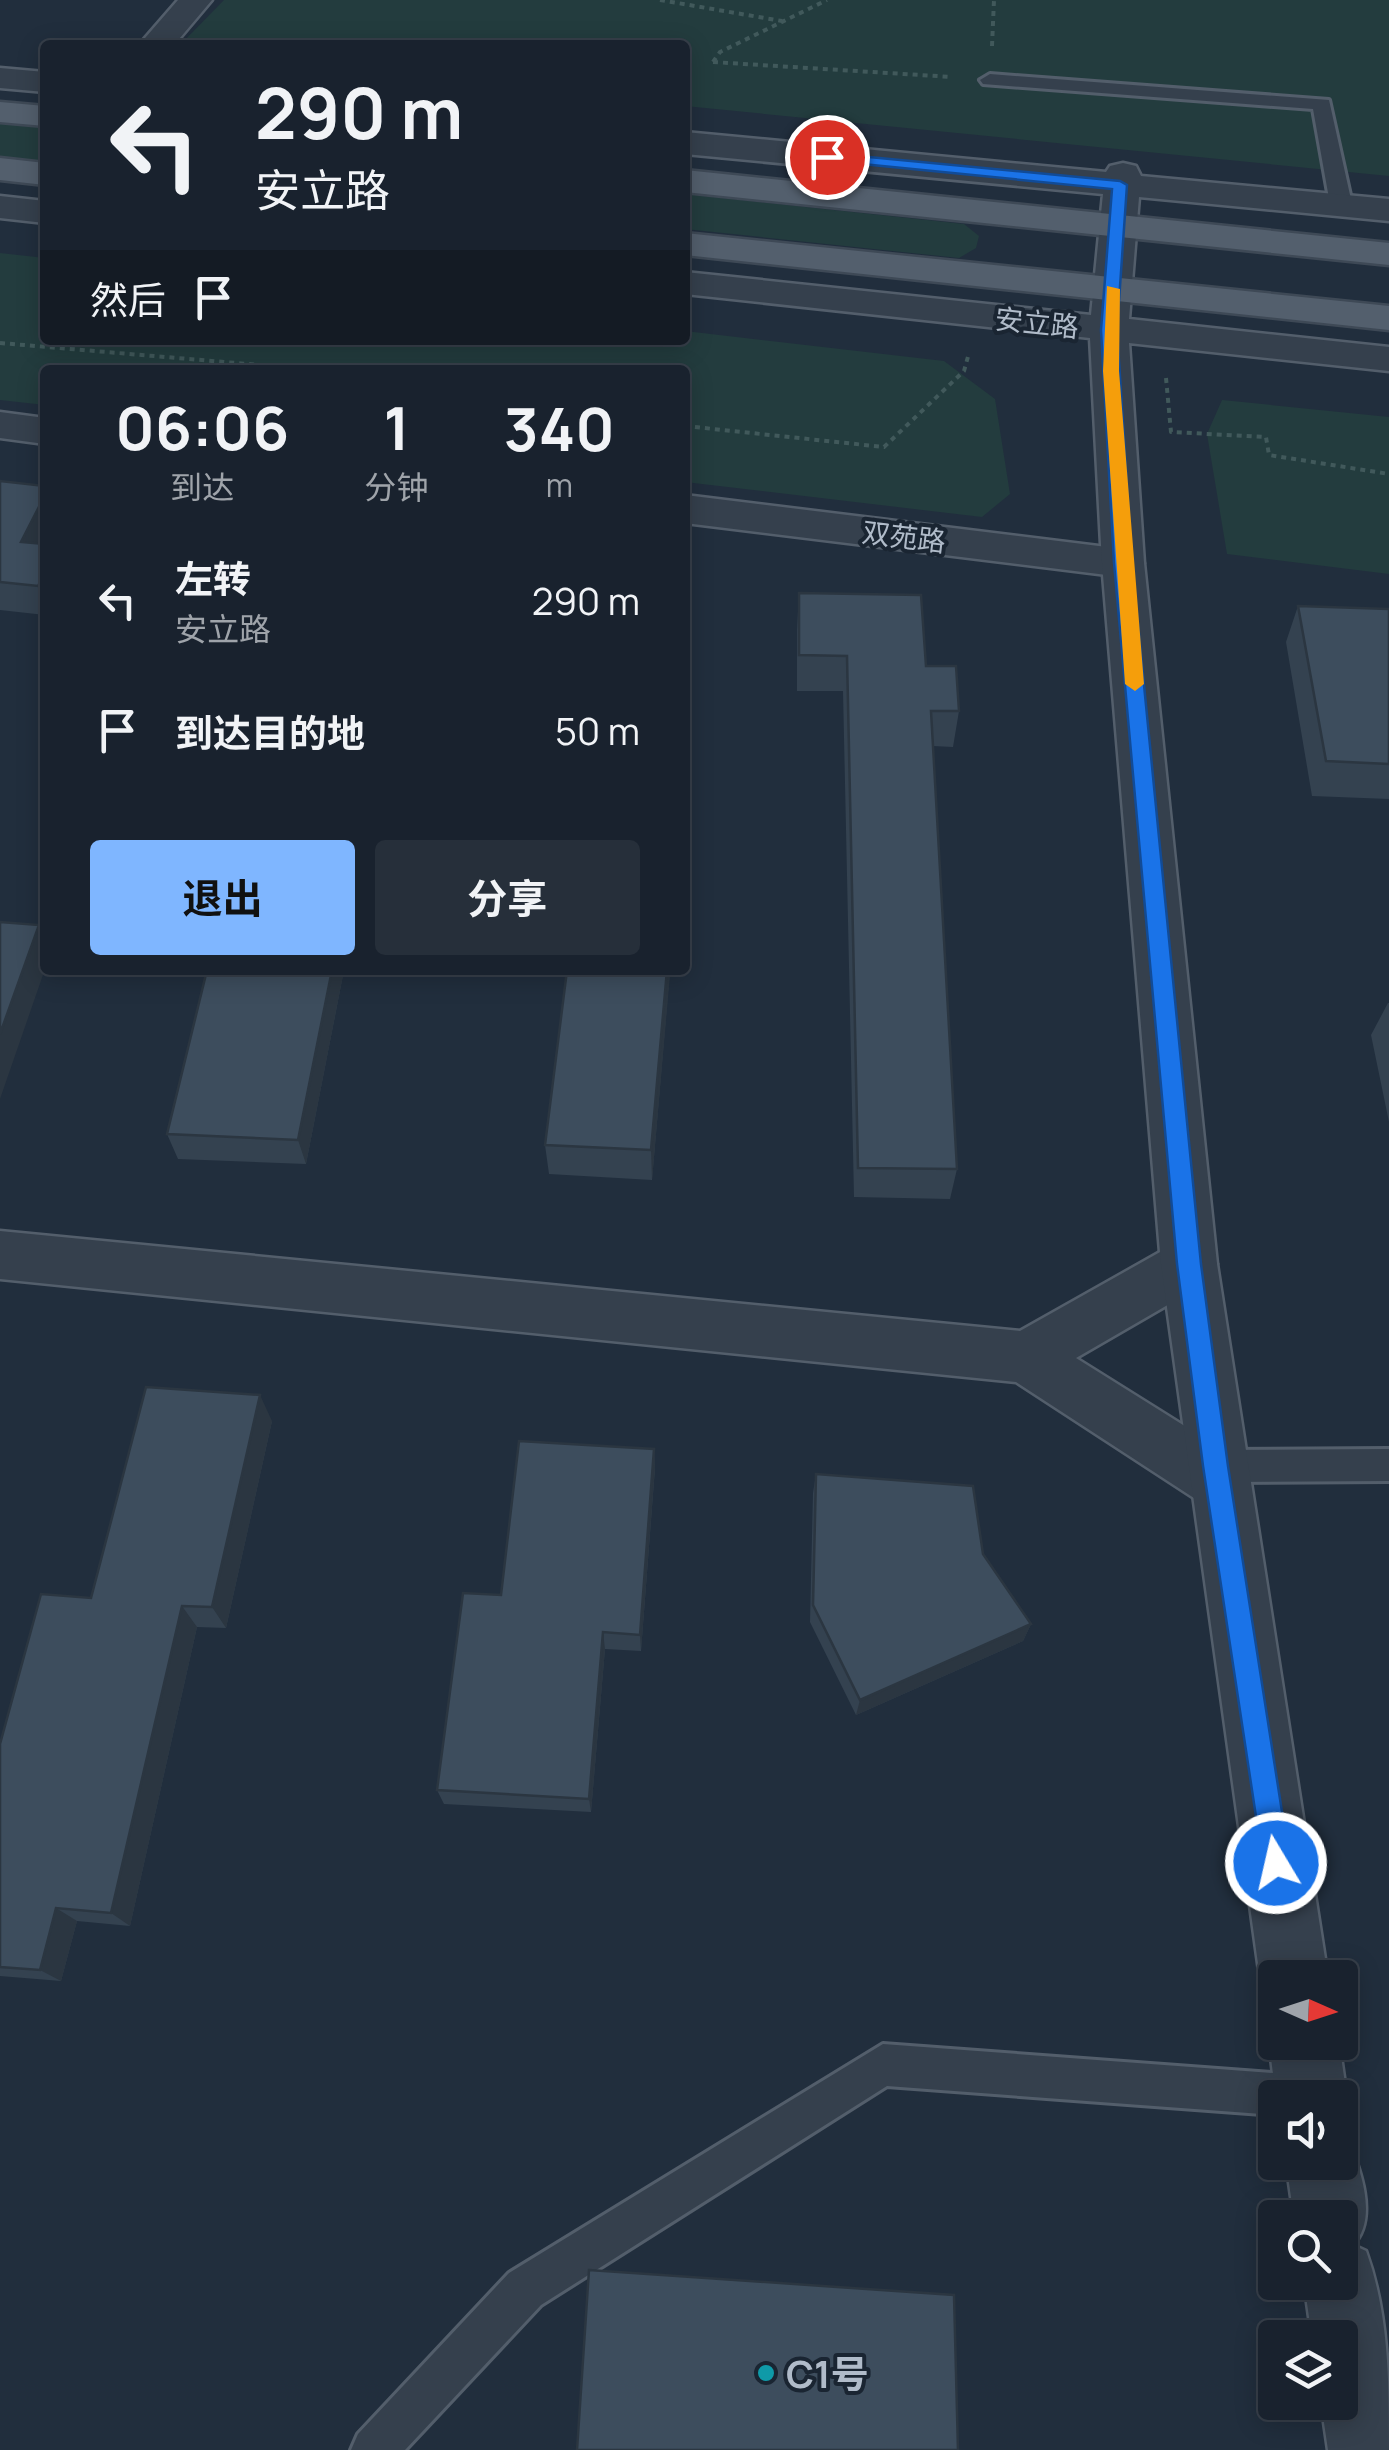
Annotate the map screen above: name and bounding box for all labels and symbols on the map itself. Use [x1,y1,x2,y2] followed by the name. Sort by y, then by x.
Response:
[785,115,870,200] pin
[993,299,1081,345] street label: 安立路
[860,512,948,560] street label: 双苑路
[1224,1811,1328,1915] position arrow
[1258,1960,1358,2060] north arrow
[786,2347,869,2399] place label: C1号
[755,2362,777,2384] marker: C1号

